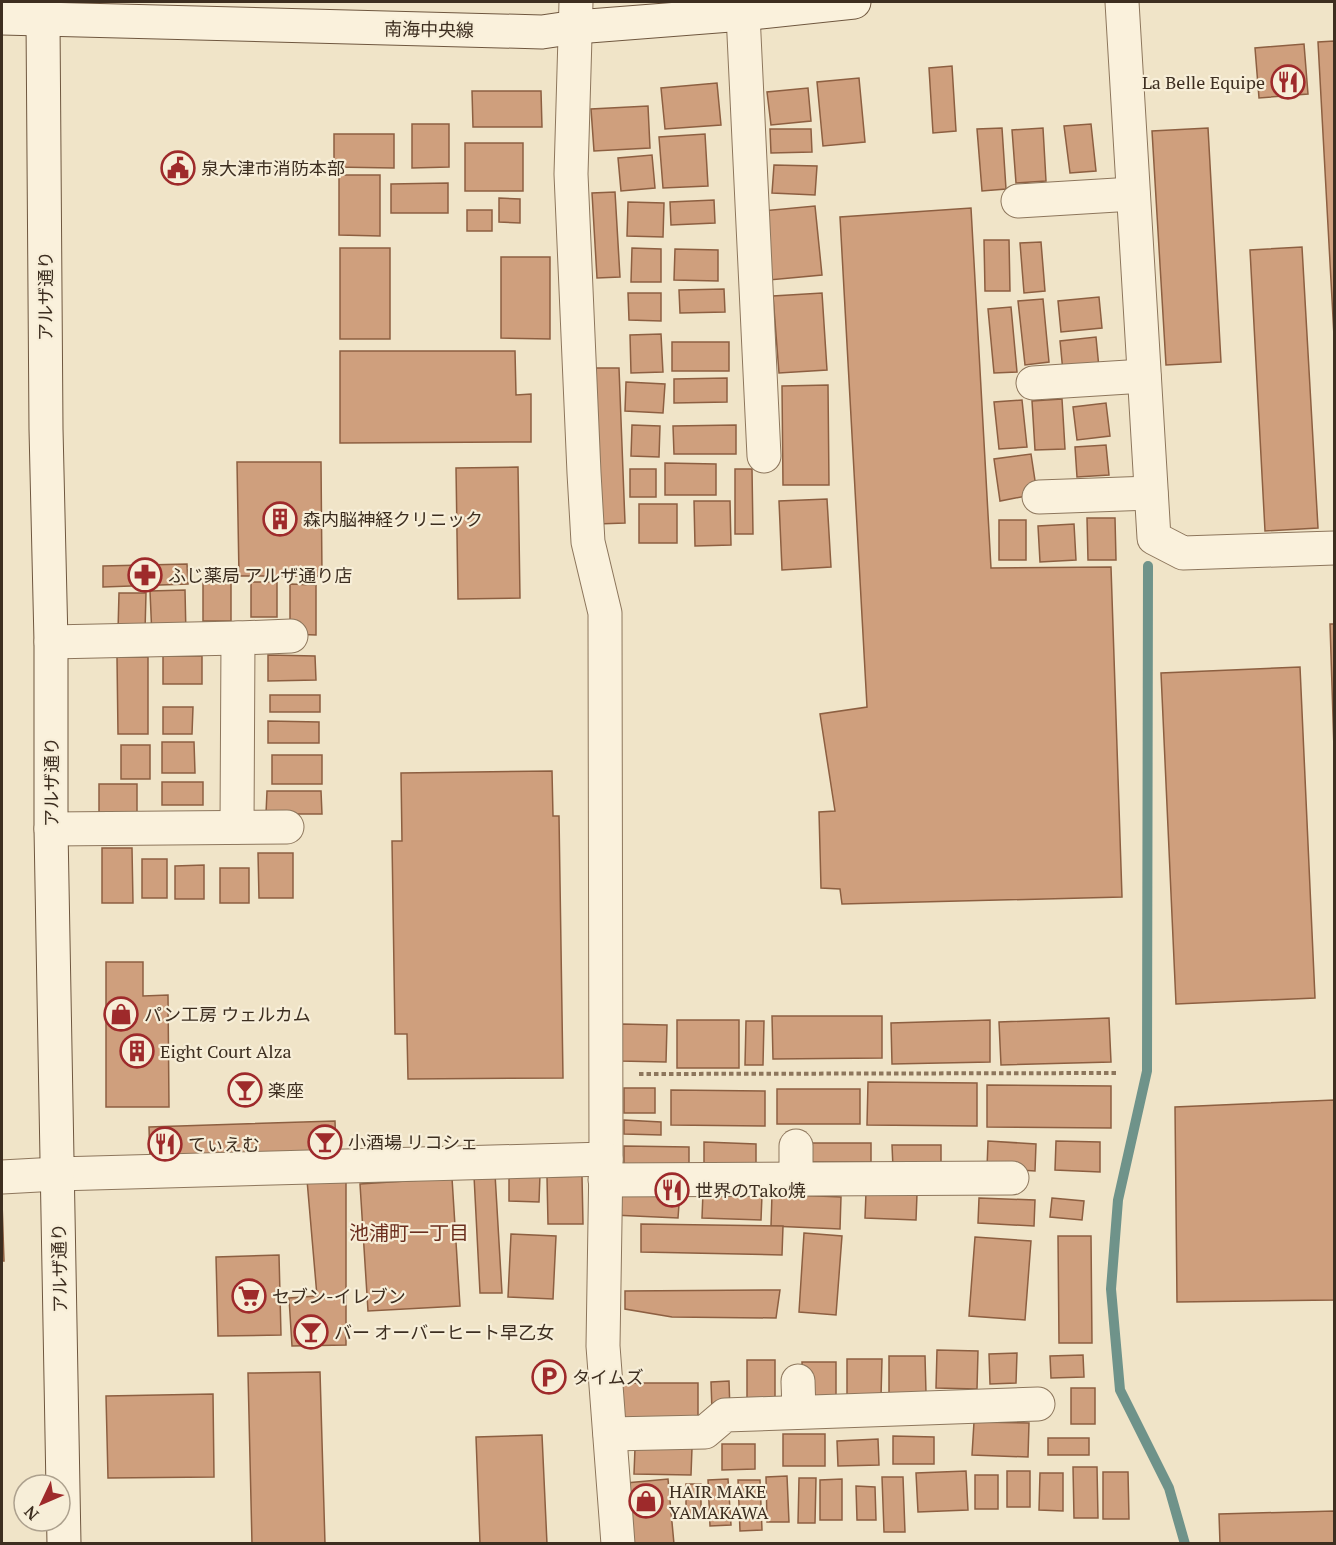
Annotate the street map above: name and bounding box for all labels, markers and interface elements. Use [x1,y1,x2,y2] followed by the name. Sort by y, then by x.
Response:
[384,16,474,42] street label: 南海中央線
[1270,64,1306,100] restaurant icon: La Belle Equipe
[1142,70,1265,94] place label: La Belle Equipe
[160,150,196,186] public building icon: 泉大津市消防本部
[201,156,345,180] place label: 泉大津市消防本部
[33,251,57,341] street label: アルザ通り
[262,501,298,537] building icon: 森内脳神経クリニック
[303,507,483,531] place label: 森内脳神経クリニック
[127,557,163,593] pharmacy icon: ふじ薬局 アルザ通り店
[168,563,352,587] place label: ふじ薬局 アルザ通り店
[39,737,63,827] street label: アルザ通り
[103,996,139,1032] shop icon: パン工房 ウェルカム
[144,1002,311,1026] place label: パン工房 ウェルカム
[119,1033,155,1069] building icon: Eight Court Alza
[160,1039,292,1063] place label: Eight Court Alza
[227,1072,263,1108] bar icon: 楽座
[268,1078,304,1102] place label: 楽座
[307,1124,343,1160] bar icon: 小酒場 リコシェ
[147,1126,183,1162] restaurant icon: てぃえむ
[348,1130,478,1154] place label: 小酒場 リコシェ
[188,1132,260,1156] place label: てぃえむ
[654,1172,690,1208] restaurant icon: 世界のTako焼
[695,1178,806,1202] place label: 世界のTako焼
[349,1219,469,1246] district label: 池浦町一丁目
[46,1223,72,1313] street label: アルザ通り
[231,1278,267,1314] supermarket icon: セブン-イレブン
[272,1284,406,1308] place label: セブン-イレブン
[293,1314,329,1350] bar icon: バー オーバーヒート早乙女
[334,1320,554,1344] place label: バー オーバーヒート早乙女
[531,1359,567,1395] parking icon: タイムズ
[572,1365,644,1389] place label: タイムズ
[12,1473,72,1533] north arrow
[669,1479,769,1524] place label: HAIR MAKE YAMAKAWA
[628,1483,664,1519] shop icon: HAIR MAKE YAMAKAWA
[19,1501,43,1525] text: N

